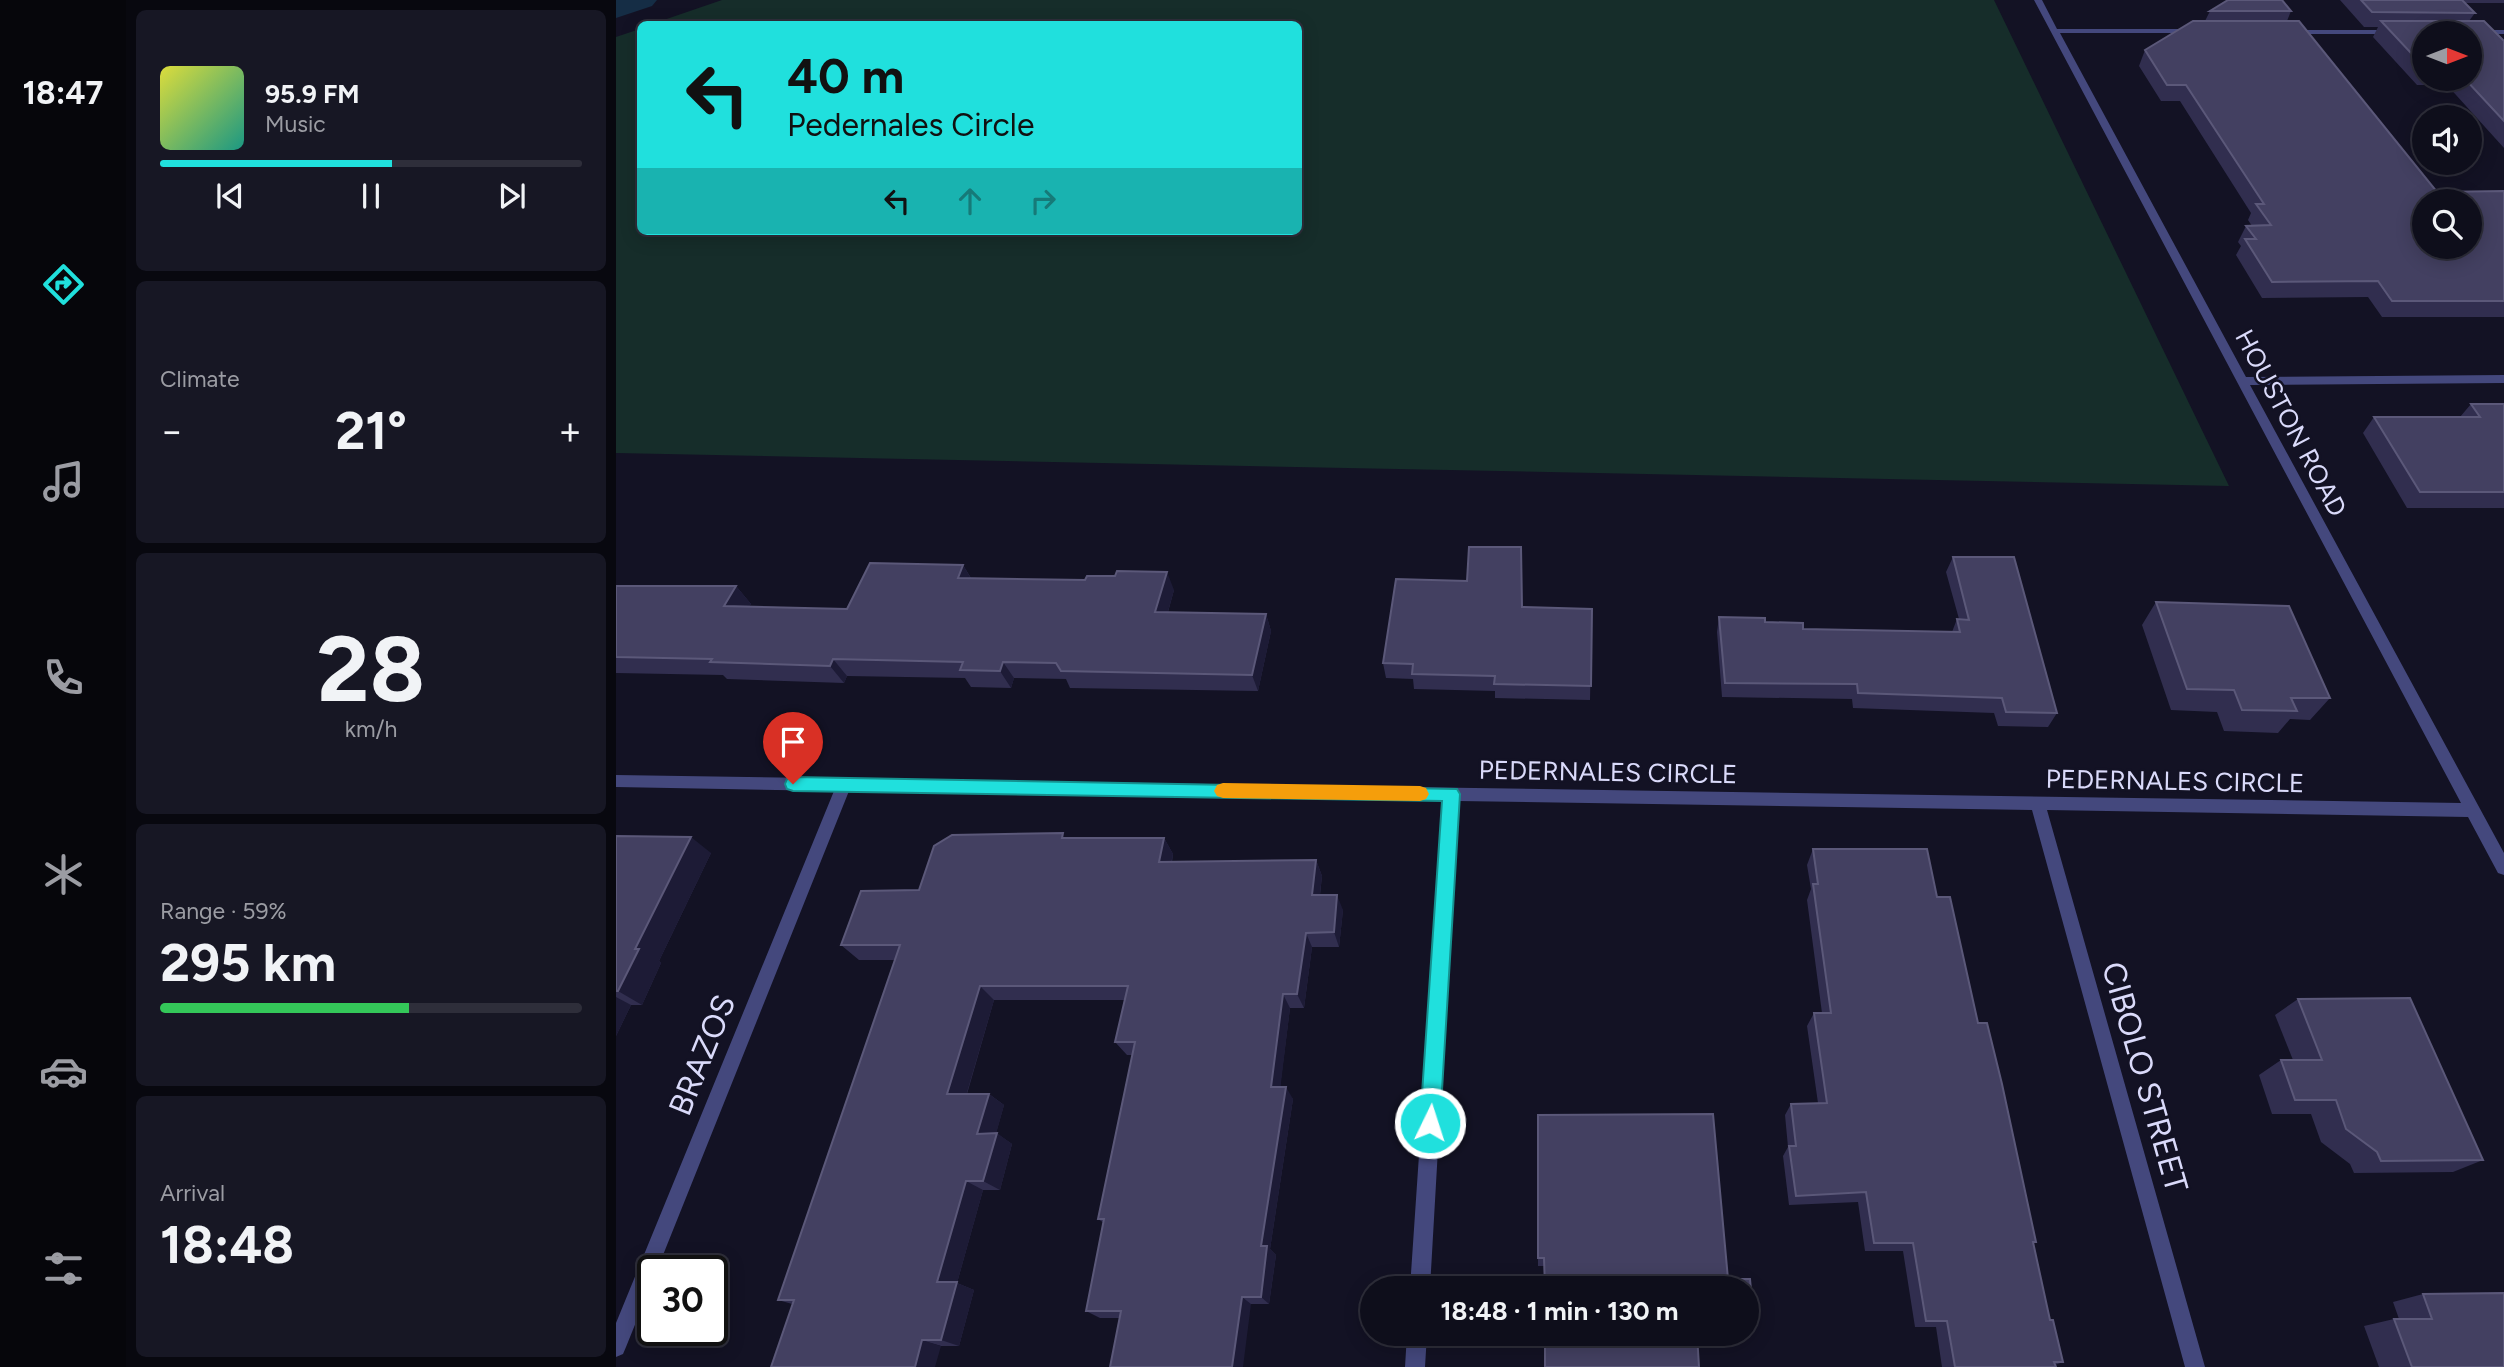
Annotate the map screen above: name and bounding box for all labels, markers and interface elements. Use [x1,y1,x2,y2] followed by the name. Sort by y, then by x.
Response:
[2412,21,2482,91] north arrow
[2412,21,2482,259] map controls
[787,46,904,105] text: 40 m
[672,49,763,140] icon: left
[23,74,103,112] text: 18:47
[265,78,360,110] text: 95.9 FM
[2412,105,2482,175] button: sound
[787,106,1034,144] text: Pedernales Circle
[265,110,326,138] text: Music
[211,177,249,215] icon: previous
[352,177,390,215] icon: pause
[493,177,531,215] icon: next
[878,182,916,220] icon: left
[951,182,989,220] icon: ahead
[1024,182,1062,220] icon: right
[2412,189,2482,259] button: search
[39,260,88,309] icon: directions
[2228,324,2354,522] street label: HOUSTON ROAD
[160,365,239,393] text: Climate
[335,400,407,462] text: 21°
[160,408,184,454] text: −
[558,408,582,454] text: +
[39,457,88,506] icon: music
[317,615,425,724] text: 28
[39,653,88,702] icon: phone
[763,712,823,784] pin
[345,715,397,743] text: km/h
[774,723,812,761] icon: arrive
[1478,754,1738,790] street label: PEDERNALES CIRCLE
[2045,763,2305,799] street label: PEDERNALES CIRCLE
[39,850,88,899] icon: climate
[160,897,287,925] text: Range · 59%
[160,932,336,994] text: 295 km
[2094,957,2196,1197] street label: CIBOLO STREET
[661,989,743,1121] street label: BRAZOS
[39,1047,88,1096] icon: car
[1393,1086,1467,1160] position arrow
[160,1179,225,1207] text: Arrival
[160,1214,294,1276] text: 18:48
[39,1244,88,1293] icon: filters
[637,1255,728,1346] speed limit sign: 30
[1441,1295,1678,1327] text: 18:48 · 1 min · 130 m

